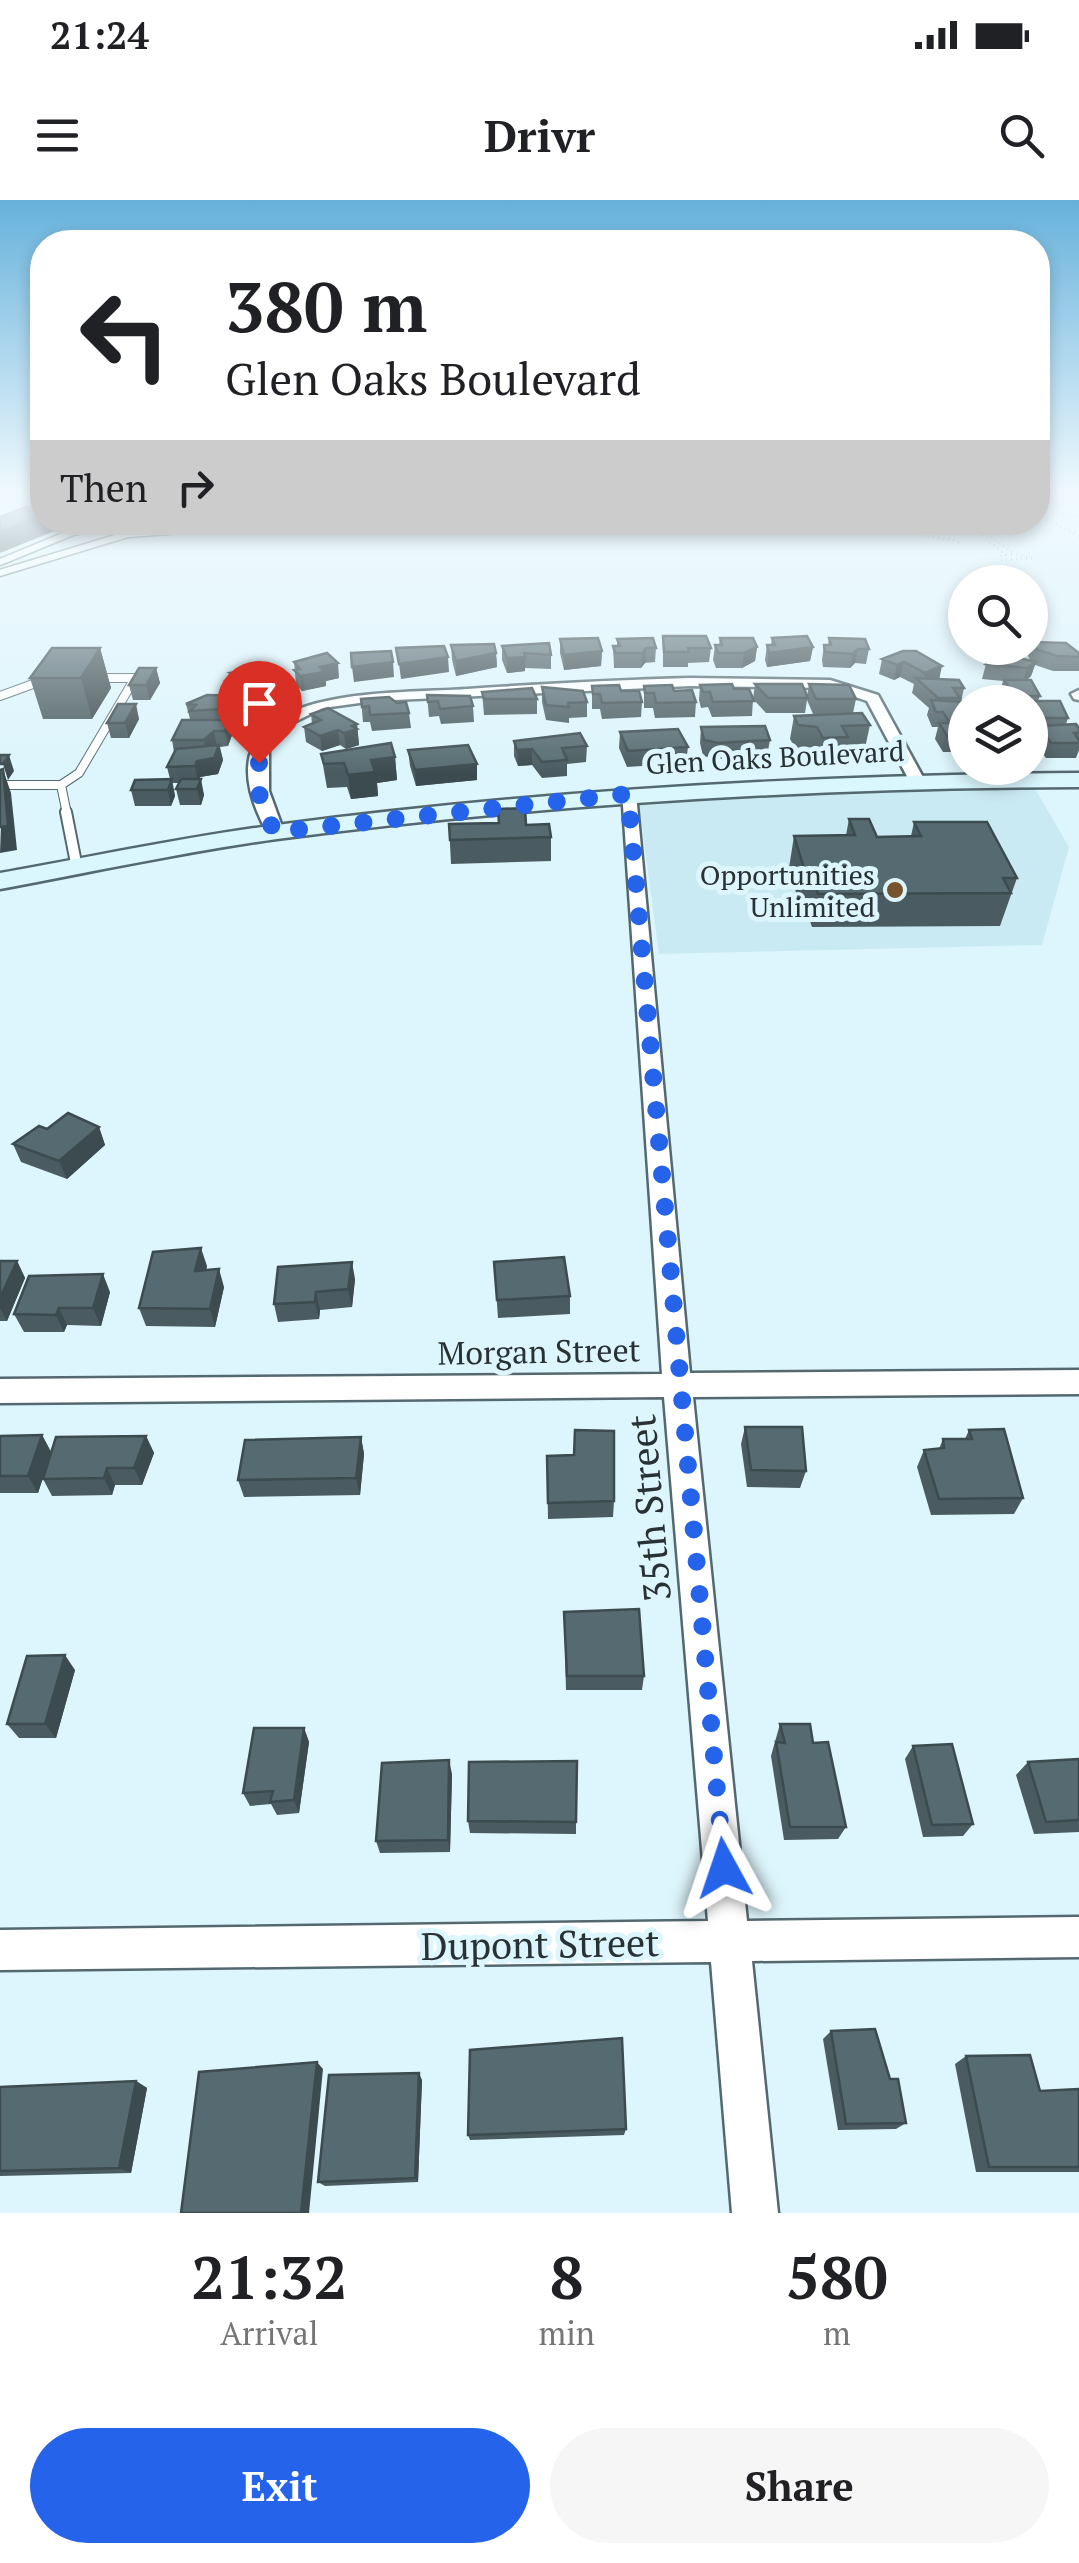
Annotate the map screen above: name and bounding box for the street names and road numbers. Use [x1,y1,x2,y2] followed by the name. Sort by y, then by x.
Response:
[645,732,905,782] street label: Glen Oaks Boulevard
[437,1328,641,1374] street label: Morgan Street
[616,1412,682,1604] street label: 35th Street
[420,1917,660,1971] street label: Dupont Street

